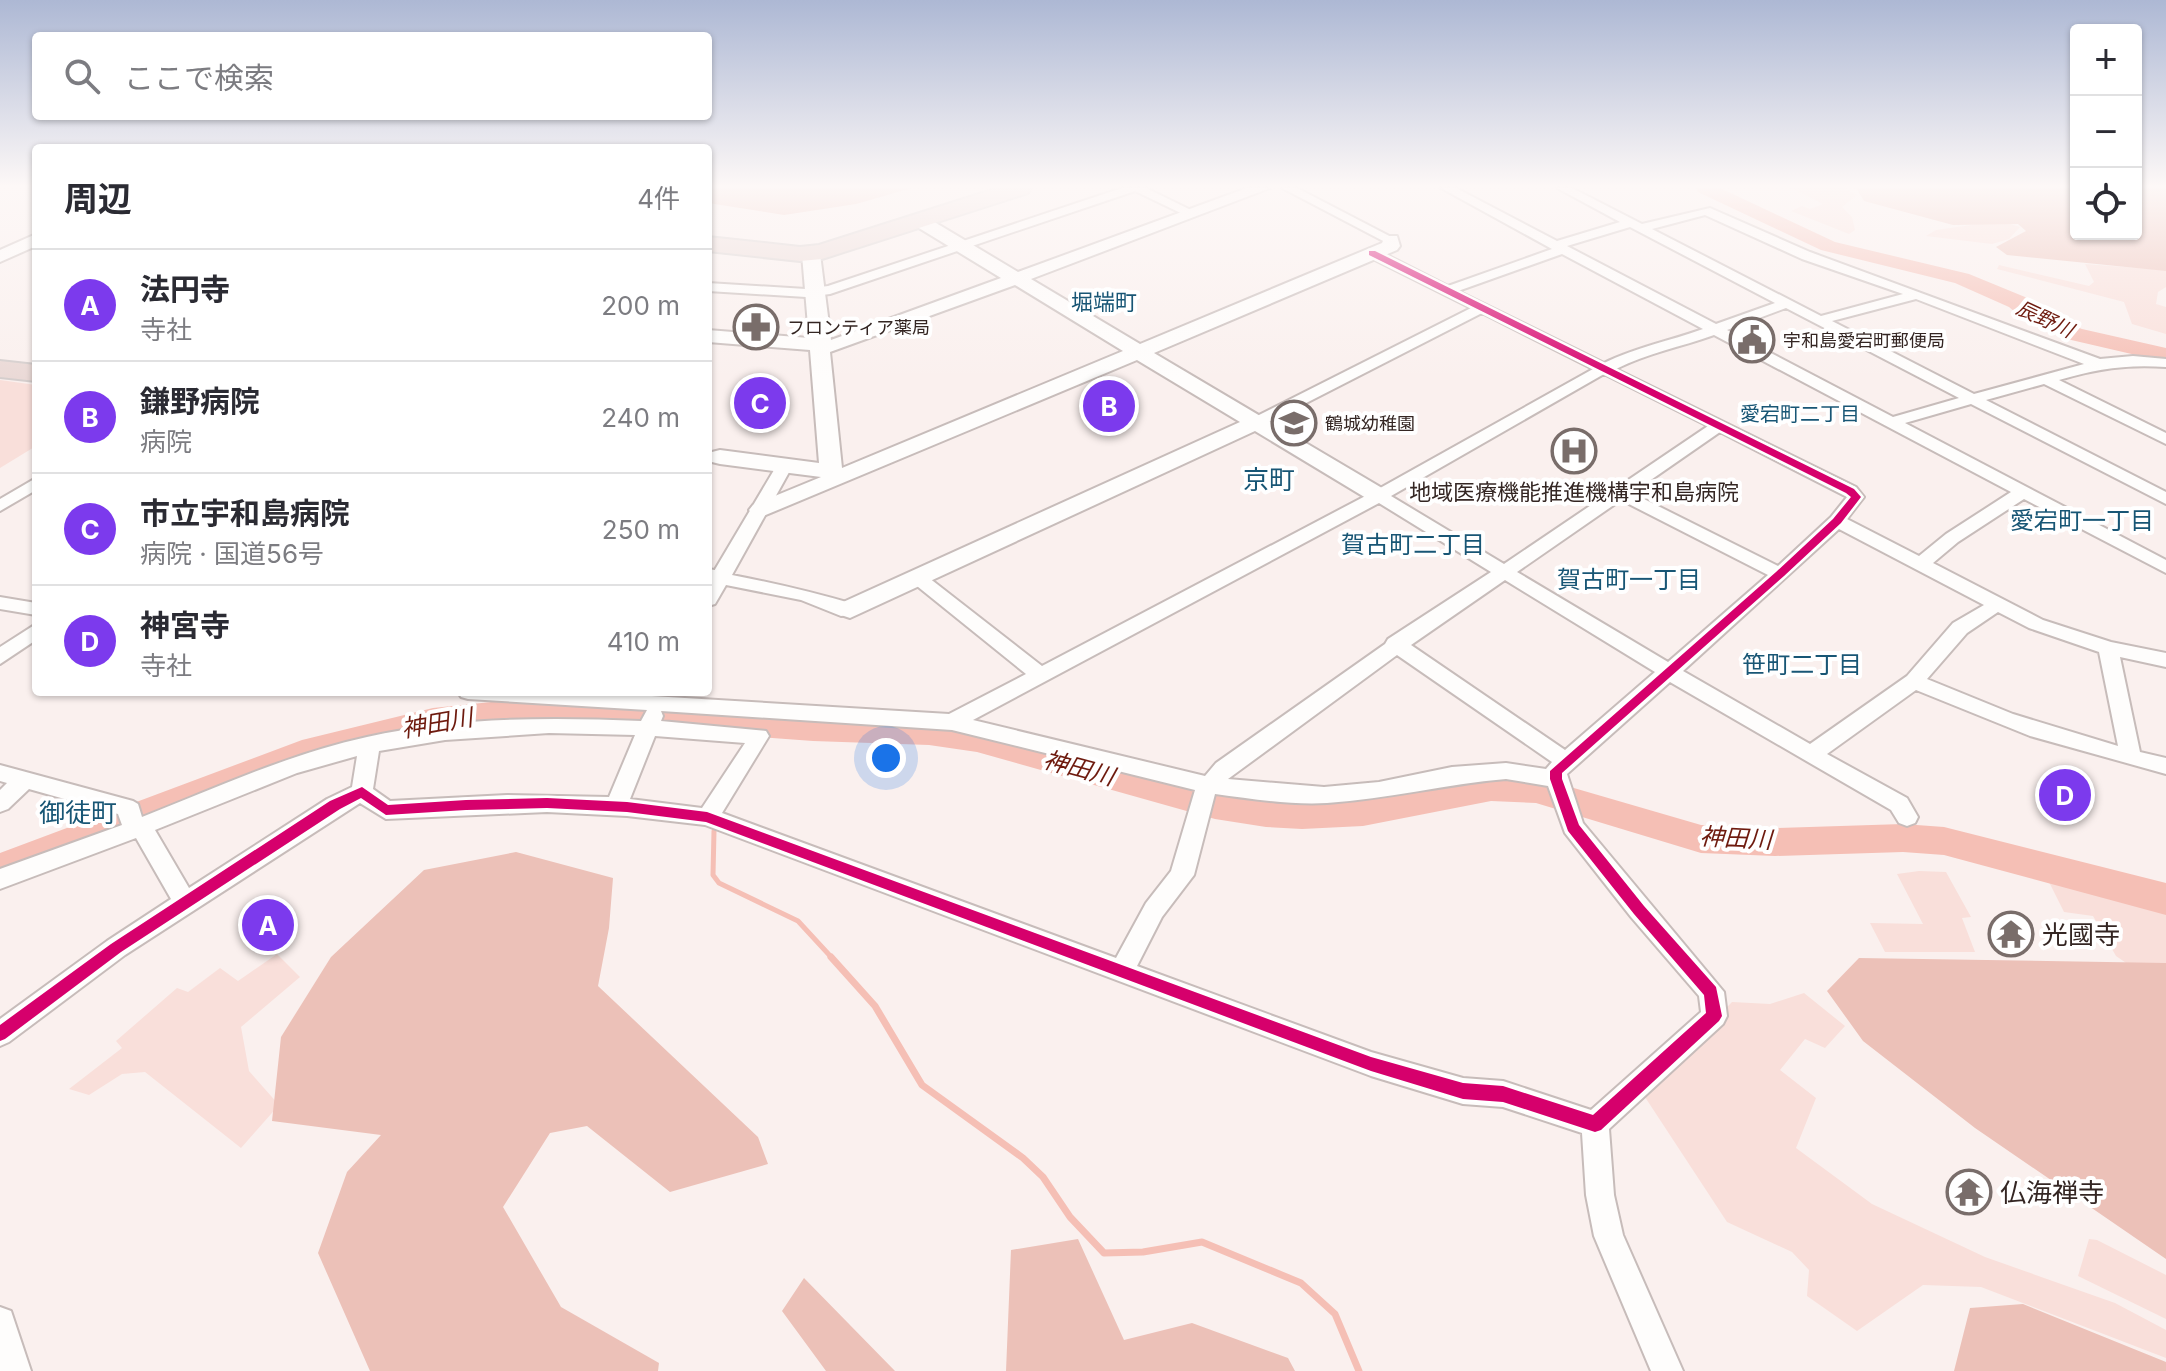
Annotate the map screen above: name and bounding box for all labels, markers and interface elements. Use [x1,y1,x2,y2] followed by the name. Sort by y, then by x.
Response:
[2070,24,2142,240] map controls
[2070,24,2142,96] button: +
[32,32,712,120] search box
[60,54,104,98] icon: search
[124,60,274,96] text: ここで検索
[2070,96,2142,168] button: −
[2070,168,2142,240] button: locate
[64,178,132,219] text: 周辺
[637,183,680,214] text: 4件
[140,271,230,307] text: 法円寺
[1071,289,1137,315] district label: 堀端町
[80,290,100,321] text: A
[601,290,680,321] text: 200 m
[2013,295,2079,343] water label: 辰野川
[732,303,780,351] pharmacy icon: フロンティア薬局
[140,314,192,345] text: 寺社
[1728,316,1776,364] public building icon: 宇和島愛宕町郵便局
[787,317,930,338] place label: フロンティア薬局
[1783,330,1945,351] place label: 宇和島愛宕町郵便局
[734,373,786,433] pin: C
[1083,376,1135,436] pin: B
[140,383,260,419] text: 鎌野病院
[1270,399,1318,447] school or university icon: 鶴城幼稚園
[81,402,99,433] text: B
[601,402,680,433] text: 240 m
[1740,402,1860,426] district label: 愛宕町二丁目
[1325,413,1415,434] place label: 鶴城幼稚園
[140,426,192,457] text: 病院
[1550,427,1598,475] hospital icon: 地域医療機能推進機構宇和島病院
[1243,464,1295,495] district label: 京町
[1409,479,1739,505] place label: 地域医療機能推進機構宇和島病院
[140,495,350,531] text: 市立宇和島病院
[2010,506,2154,535] district label: 愛宕町一丁目
[80,514,100,545] text: C
[602,514,680,545] text: 250 m
[1341,530,1485,559] district label: 賀古町二丁目
[140,538,324,569] text: 病院 · 国道56号
[1557,565,1701,594] district label: 賀古町一丁目
[140,607,230,643] text: 神宮寺
[81,626,99,657] text: D
[607,626,680,657] text: 410 m
[140,650,192,681] text: 寺社
[1742,650,1862,679] district label: 笹町二丁目
[399,702,478,744] water label: 神田川
[866,738,906,778] your location
[1040,745,1120,792] water label: 神田川
[2039,765,2091,825] pin: D
[39,797,117,828] district label: 御徒町
[1699,822,1776,855] water label: 神田川
[242,895,294,955] pin: A
[1987,910,2035,958] temple icon: 光國寺
[2042,919,2120,950] place label: 光國寺
[1945,1168,1993,1216] temple icon: 仏海禅寺
[2000,1177,2104,1208] place label: 仏海禅寺

